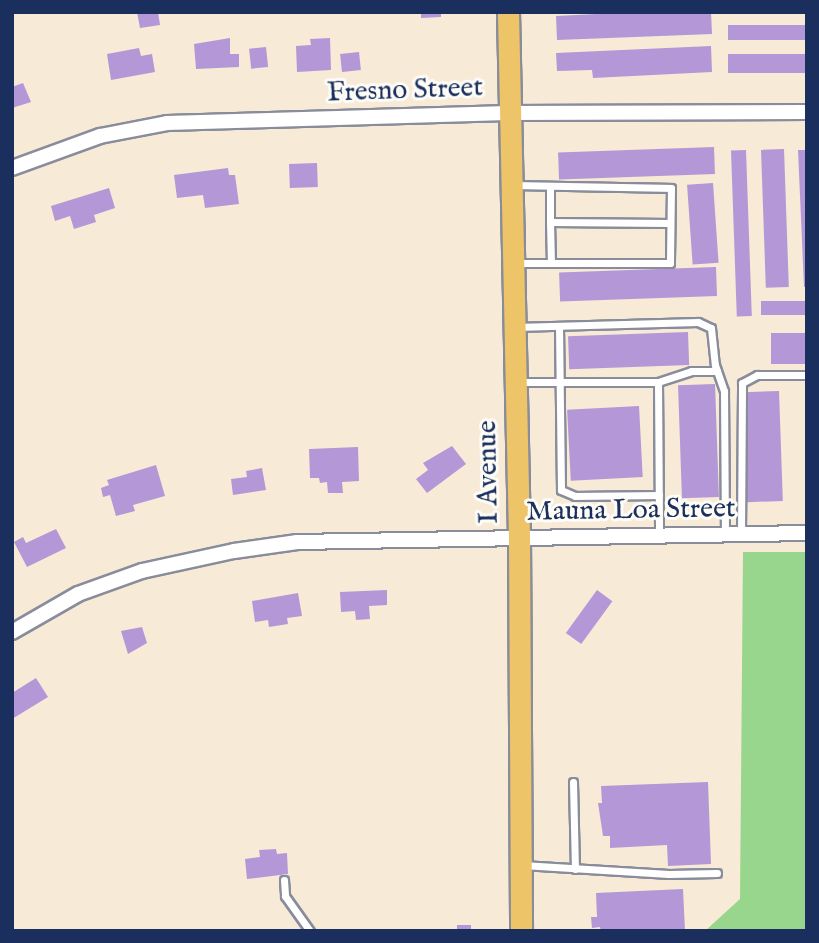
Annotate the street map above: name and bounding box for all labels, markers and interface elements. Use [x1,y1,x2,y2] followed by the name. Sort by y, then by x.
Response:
[326,71,484,111] street label: Fresno Street
[471,420,507,524] street label: I Avenue
[526,492,736,530] street label: Mauna Loa Street

